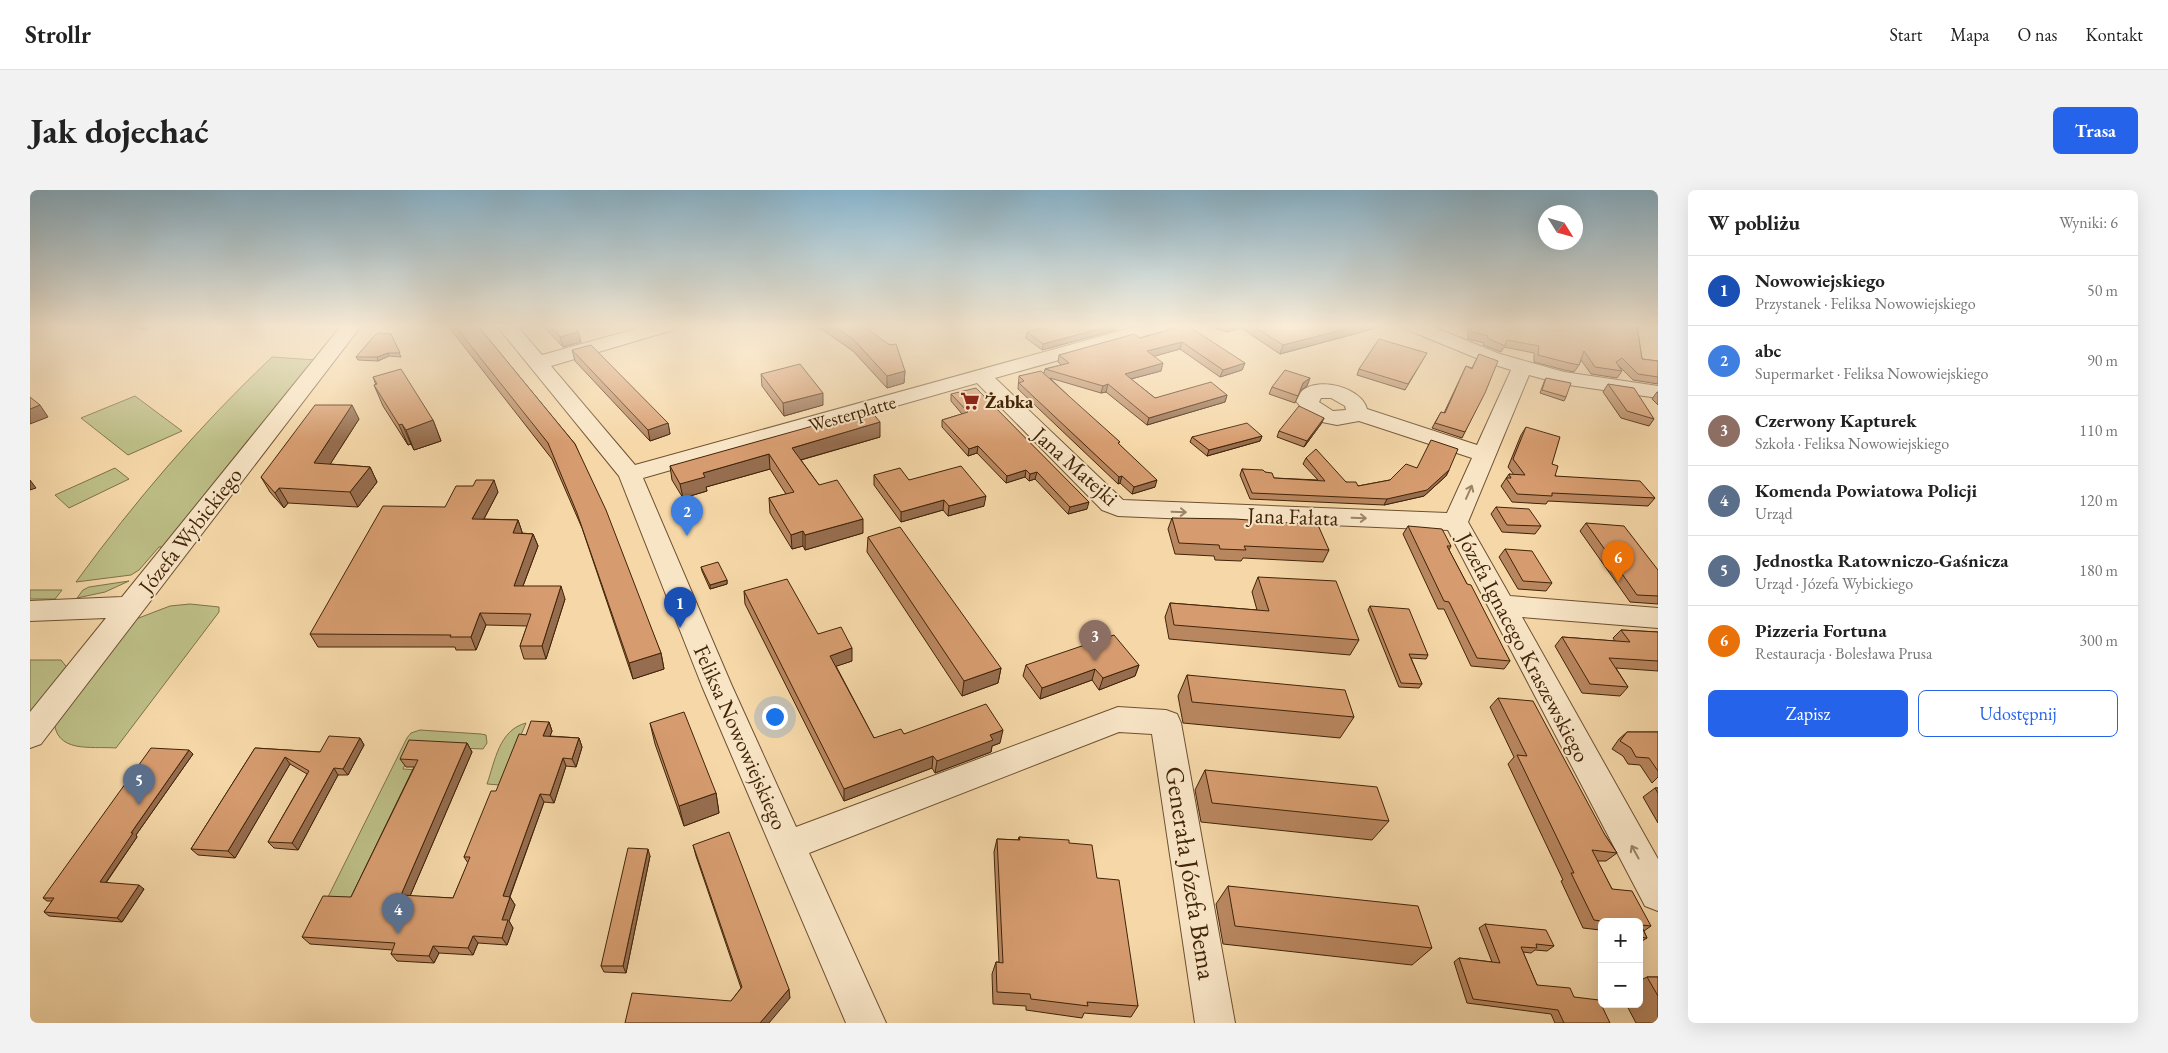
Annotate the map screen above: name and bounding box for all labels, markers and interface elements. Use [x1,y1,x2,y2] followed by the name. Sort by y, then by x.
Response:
[25,19,91,50] text: Strollr
[1889,23,1922,46] text: Start
[1950,23,1990,46] text: Mapa
[2018,23,2057,46] text: O nas
[2085,23,2143,46] text: Kontakt
[2053,107,2138,154] button: Trasa
[30,108,209,153] text: Jak dojechać
[1538,205,1583,250] north arrow
[1708,209,1800,236] text: W pobliżu
[2059,212,2118,233] text: Wyniki: 6
[1755,268,1885,293] text: Nowowiejskiego
[1720,280,1728,301] text: 1
[2087,280,2118,301] text: 50 m
[1755,293,1976,314] text: Przystanek · Feliksa Nowowiejskiego
[1755,338,1781,363] text: abc
[1720,350,1728,371] text: 2
[2087,350,2118,371] text: 90 m
[1755,363,1988,384] text: Supermarket · Feliksa Nowowiejskiego
[806,389,899,438] street label: Westerplatte
[985,389,1034,414] place label: Żabka
[959,390,981,412] supermarket icon: Żabka
[1755,408,1917,433] text: Czerwony Kapturek
[1025,419,1125,512] street label: Jana Matejki
[1720,420,1728,441] text: 3
[2079,420,2118,441] text: 110 m
[1755,433,1949,454] text: Szkoła · Feliksa Nowowiejskiego
[131,461,249,601] street label: Józefa Wybickiego
[1755,478,1977,503] text: Komenda Powiatowa Policji
[1464,485,1474,500] one-way arrow
[1720,490,1728,511] text: 4
[2079,490,2118,511] text: 120 m
[671,495,703,536] pin: 2
[1245,500,1339,533] street label: Jana Fałata
[1755,503,1793,524] text: Urząd
[1171,507,1187,516] one-way arrow
[1350,513,1367,523] one-way arrow
[1450,526,1596,767] street label: Józefa Ignacego Kraszewskiego
[1602,541,1634,582] pin: 6
[1755,548,2009,573] text: Jednostka Ratowniczo-Gaśnicza
[1720,560,1728,581] text: 5
[2079,560,2118,581] text: 180 m
[1755,573,1913,594] text: Urząd · Józefa Wybickiego
[664,587,696,628] pin: 1
[1755,618,1887,643] text: Pizzeria Fortuna
[1079,620,1111,661] pin: 3
[1720,630,1728,651] text: 6
[2079,630,2118,651] text: 300 m
[687,640,794,834] street label: Feliksa Nowowiejskiego
[1755,643,1932,664] text: Restauracja · Bolesława Prusa
[1708,690,1908,737] button: Zapisz
[1918,690,2118,737] button: Udostępnij
[762,704,788,730] your location
[123,764,155,805] pin: 5
[1157,764,1225,983] street label: Generała Józefa Bema
[1629,845,1639,859] one-way arrow
[382,893,414,934] pin: 4
[1598,918,1643,1008] map controls
[1598,918,1643,963] button: +
[1598,963,1643,1008] button: −

